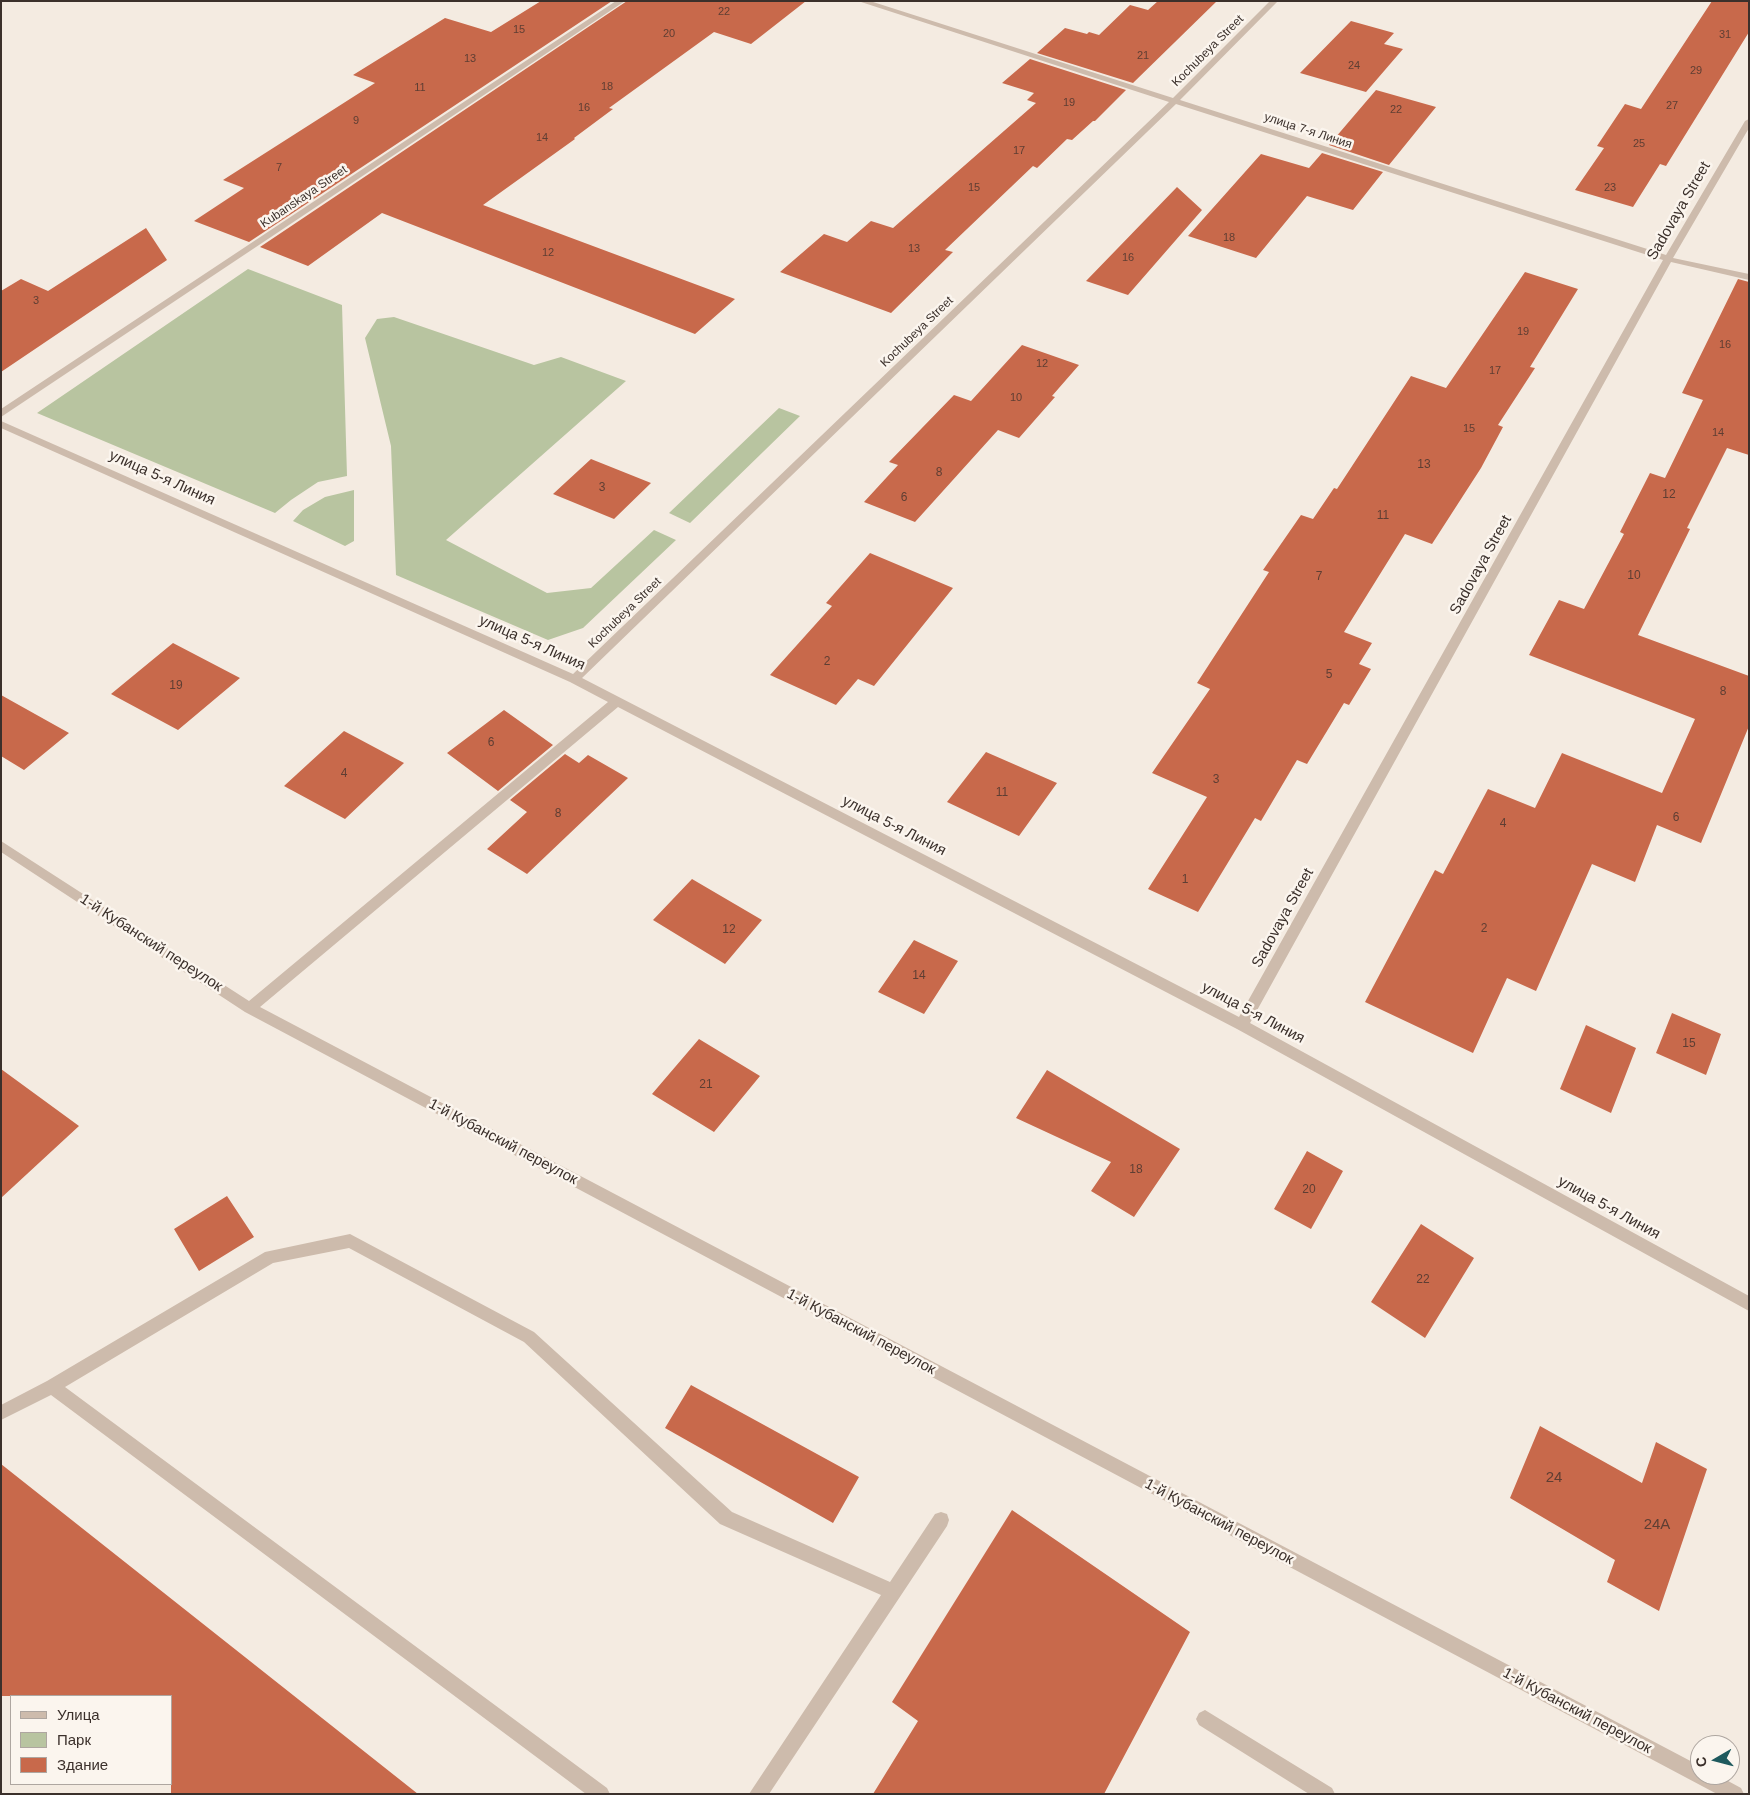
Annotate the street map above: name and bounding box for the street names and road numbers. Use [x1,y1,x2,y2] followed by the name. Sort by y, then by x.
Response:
[1169,12,1247,90] street label: Kochubeya Street
[1262,110,1354,152] street label: улица 7-я Линия
[1643,158,1715,264] street label: Sadovaya Street
[258,163,350,231] street label: Kubanskaya Street
[878,294,956,370] street label: Kochubeya Street
[106,447,218,509] street label: улица 5-я Линия
[1446,512,1516,618] street label: Sadovaya Street
[586,575,664,651] street label: Kochubeya Street
[476,612,588,674] street label: улица 5-я Линия
[839,792,949,860] street label: улица 5-я Линия
[1248,865,1318,971] street label: Sadovaya Street
[76,890,226,996] street label: 1-й Кубанский переулок
[1198,978,1308,1048] street label: улица 5-я Линия
[425,1095,581,1189] street label: 1-й Кубанский переулок
[1555,1172,1663,1244] street label: улица 5-я Линия
[783,1285,939,1379] street label: 1-й Кубанский переулок
[1141,1475,1297,1569] street label: 1-й Кубанский переулок
[1499,1664,1655,1758] street label: 1-й Кубанский переулок

